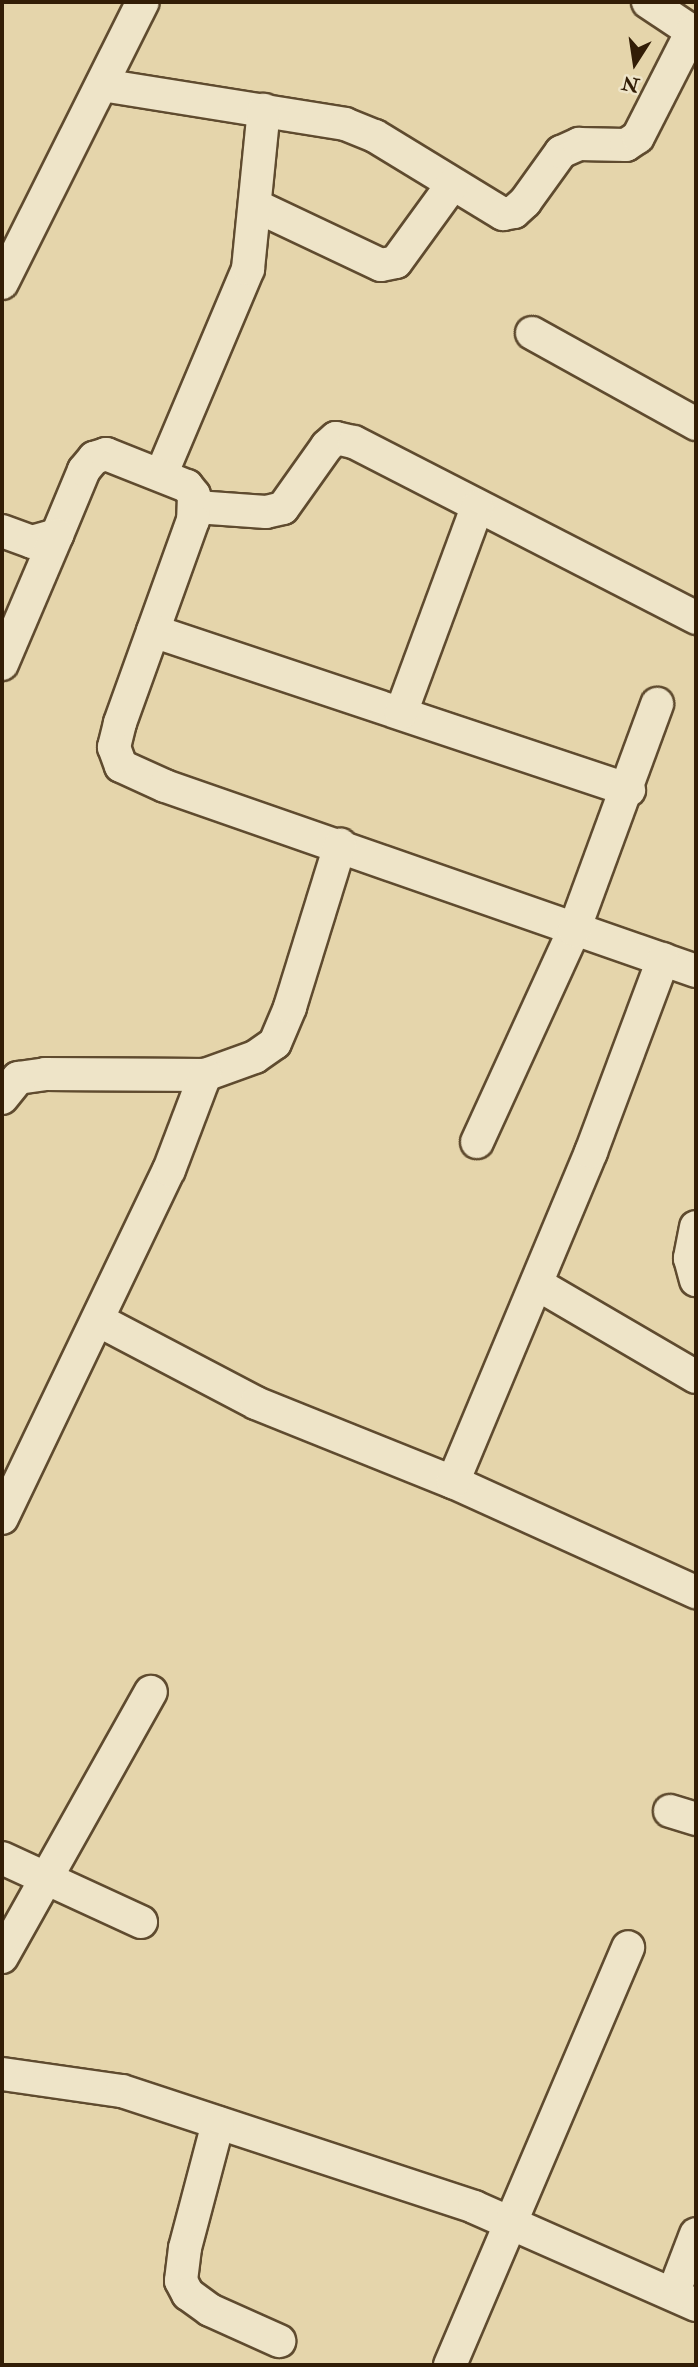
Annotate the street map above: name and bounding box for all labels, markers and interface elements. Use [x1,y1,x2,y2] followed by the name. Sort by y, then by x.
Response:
[600,28,670,98] north arrow
[620,70,641,97] text: N

